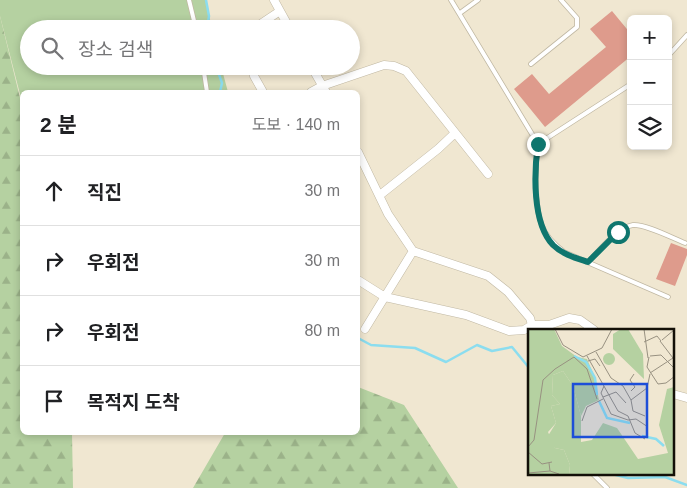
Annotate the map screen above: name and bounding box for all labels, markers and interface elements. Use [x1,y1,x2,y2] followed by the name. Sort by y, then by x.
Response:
[627,15,672,150] map controls
[627,15,672,60] button: +
[20,20,360,75] search box
[38,34,66,62] icon: search
[78,39,153,60] text: 장소 검색
[627,60,672,105] button: −
[627,105,672,150] button: layers
[40,113,77,136] text: 2 분
[252,116,340,133] text: 도보 · 140 m
[527,133,550,156] route end
[40,177,68,205] icon: ahead
[87,182,122,203] text: 직진
[304,182,340,199] text: 30 m
[607,221,630,244] route start
[40,247,68,275] icon: right
[87,252,139,273] text: 우회전
[304,252,340,269] text: 30 m
[40,317,68,345] icon: right
[87,322,139,343] text: 우회전
[304,322,340,339] text: 80 m
[528,329,674,476] inset map
[40,387,68,415] icon: arrive
[87,392,180,413] text: 목적지 도착

